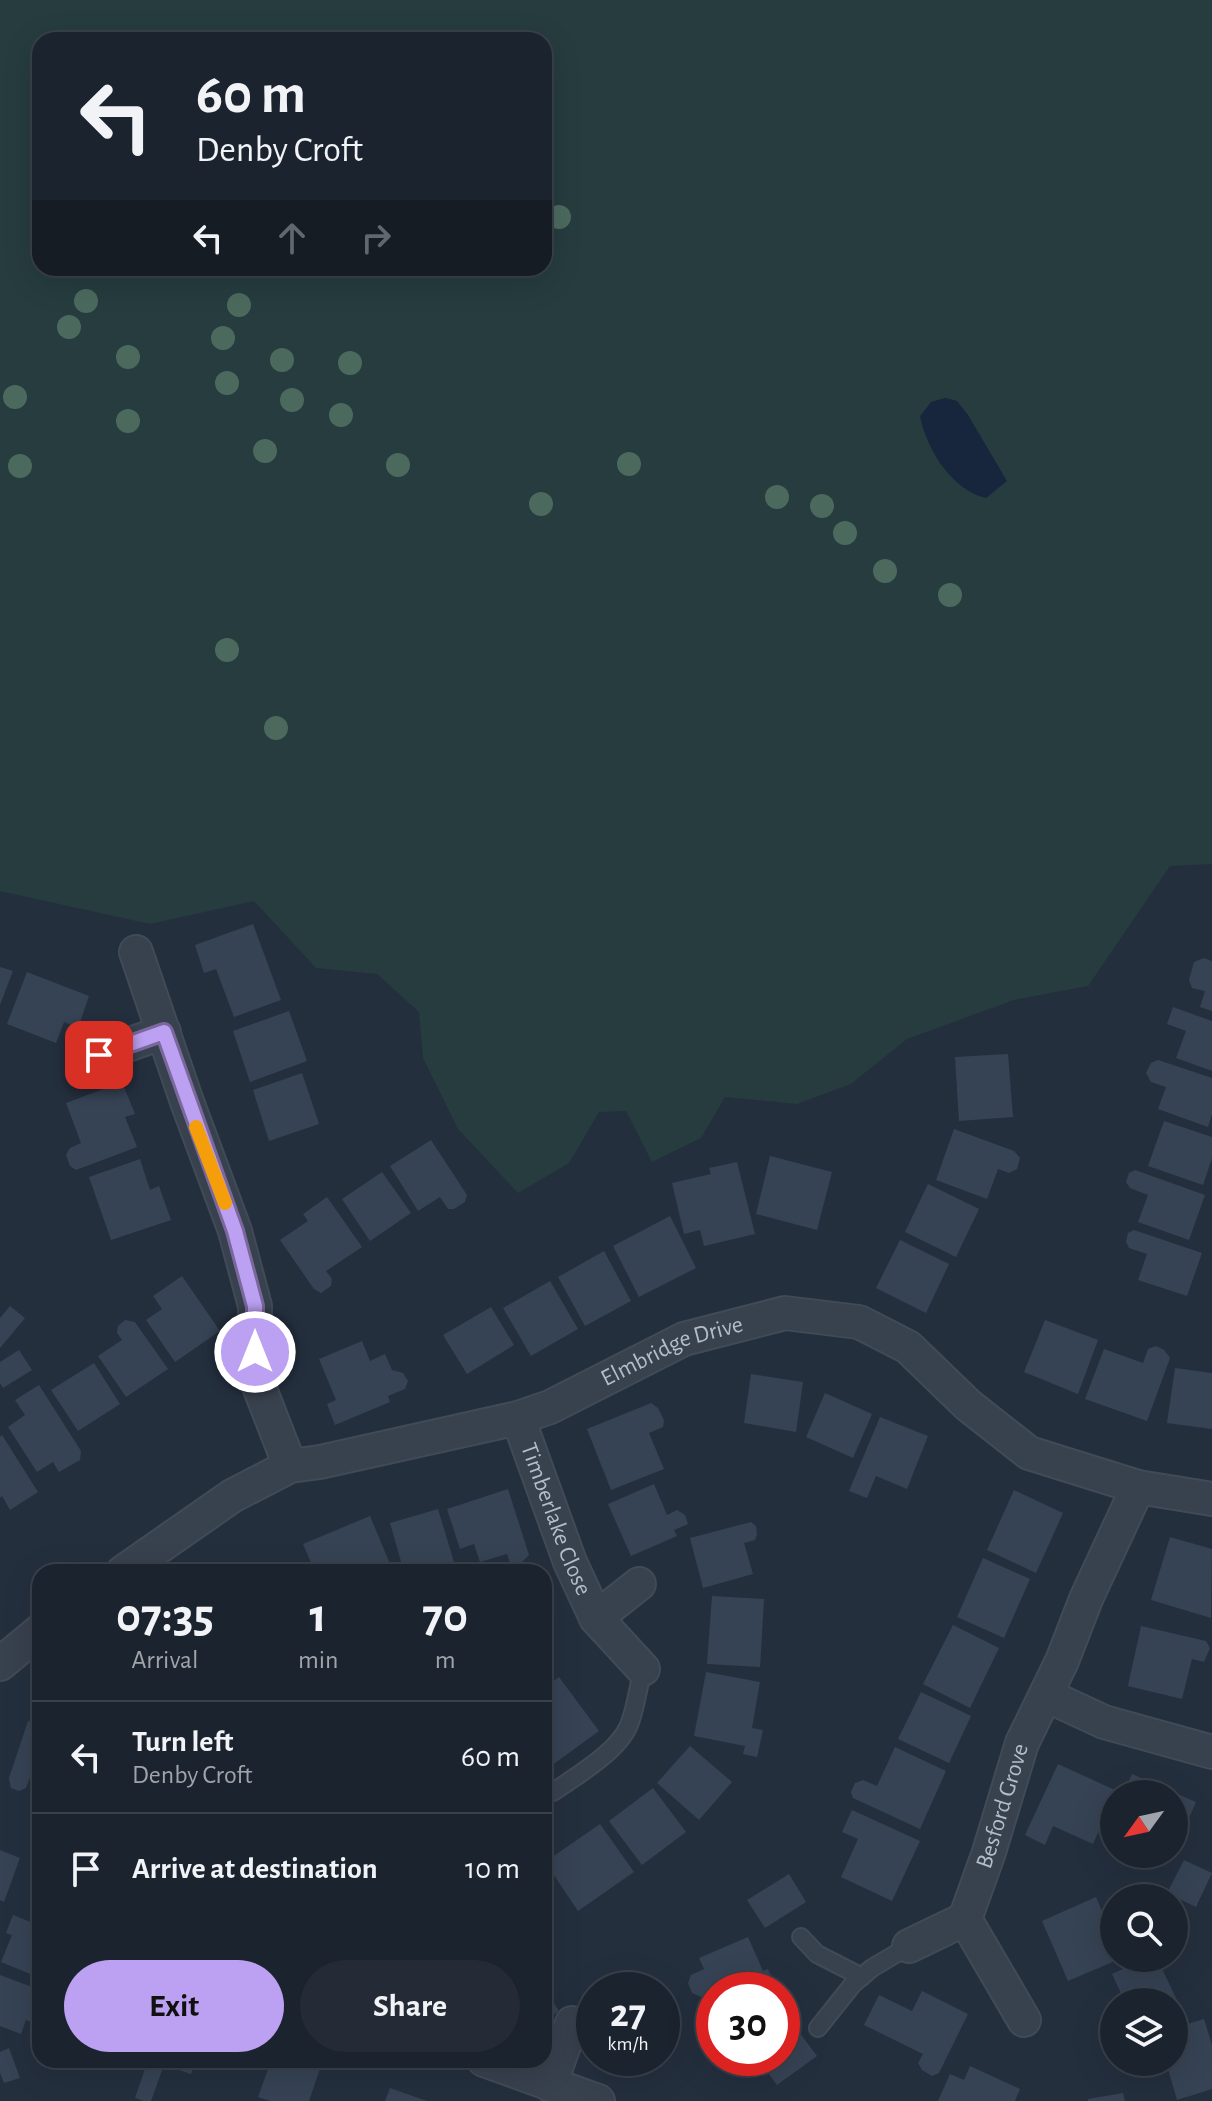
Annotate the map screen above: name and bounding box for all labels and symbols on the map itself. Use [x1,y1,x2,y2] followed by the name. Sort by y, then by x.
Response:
[65,1021,133,1089] pin
[213,1310,297,1394] position arrow
[597,1312,745,1391] street label: Elmbridge Drive
[516,1440,596,1599] street label: Timberlake Close
[972,1741,1033,1872] street label: Besford Grove
[1100,1780,1188,1868] north arrow
[696,1972,800,2076] speed limit sign: 30

